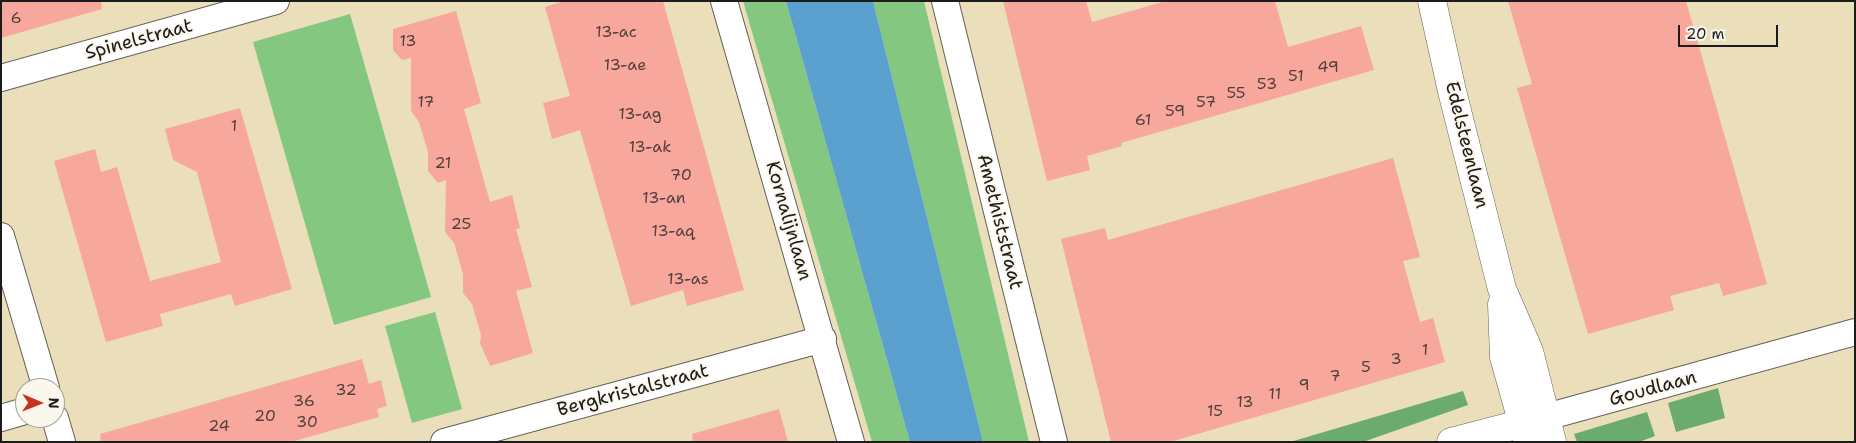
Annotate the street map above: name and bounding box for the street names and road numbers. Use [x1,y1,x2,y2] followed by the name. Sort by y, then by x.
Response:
[83,15,195,65] street label: Spinelstraat
[1439,79,1493,211] street label: Edelsteenlaan
[971,152,1027,292] street label: Amethiststraat
[760,159,816,283] street label: Kornalijnlaan
[555,360,711,422] street label: Bergkristalstraat
[1607,366,1699,412] street label: Goudlaan

